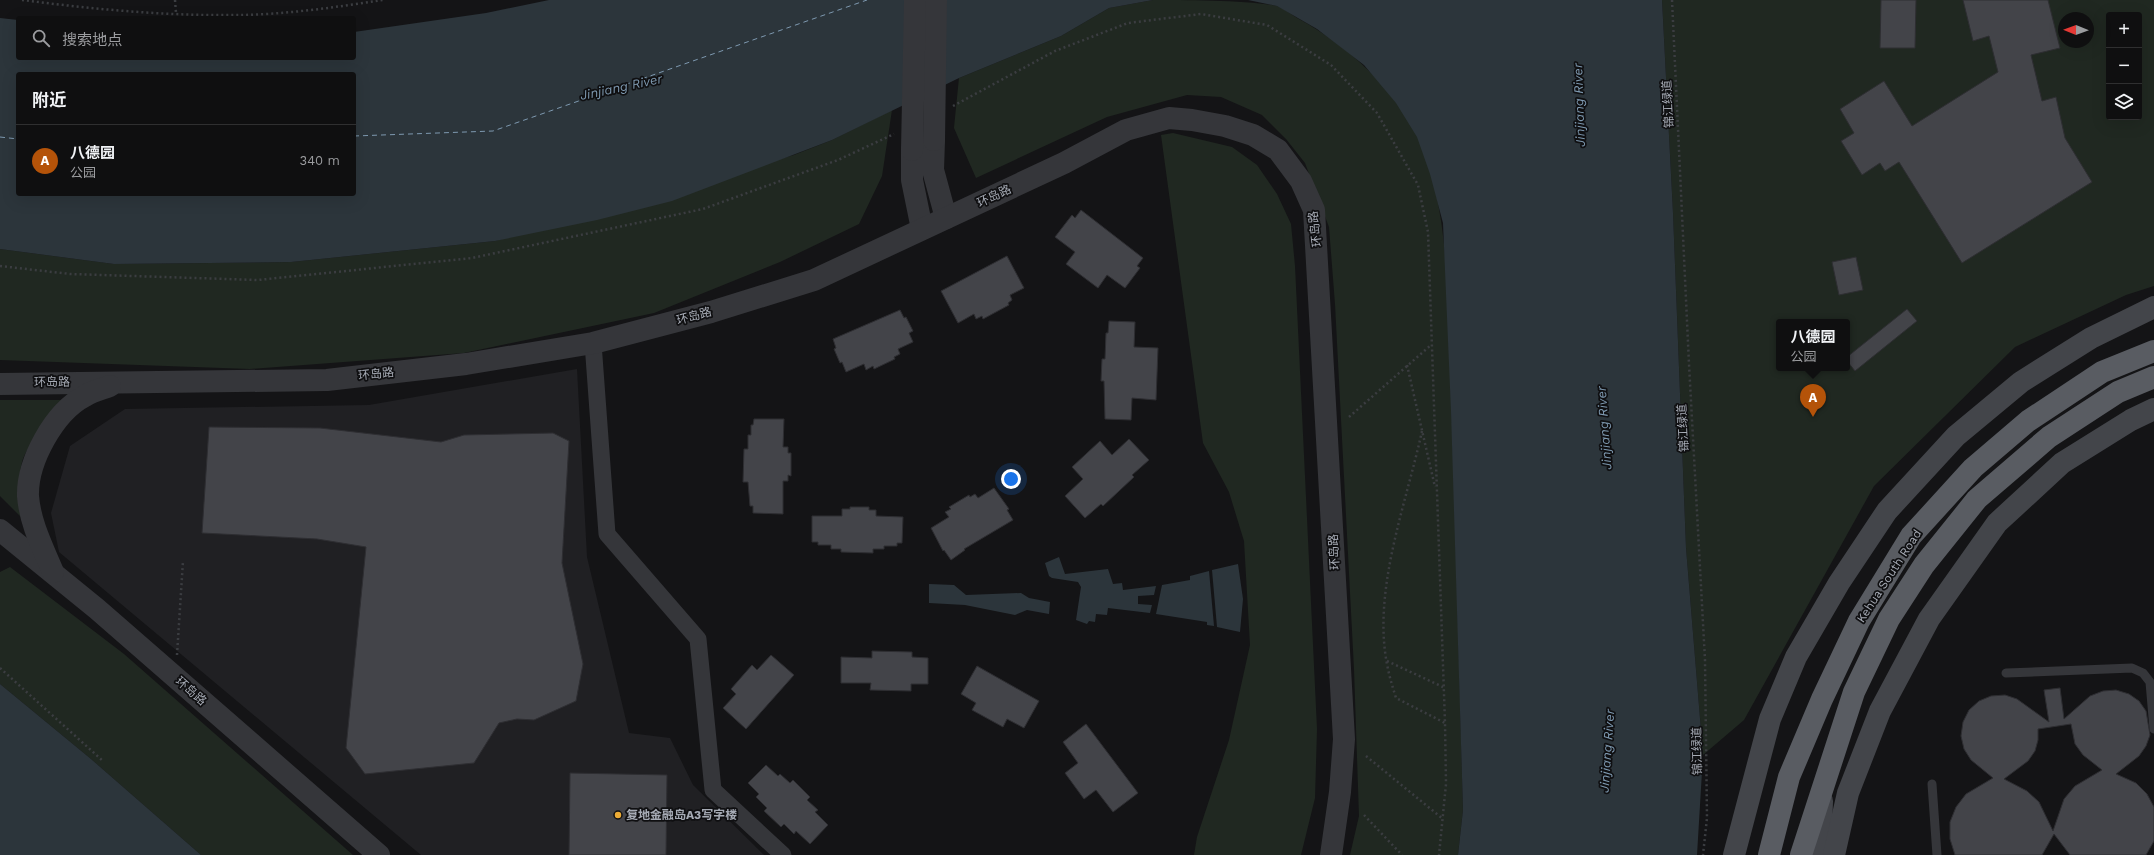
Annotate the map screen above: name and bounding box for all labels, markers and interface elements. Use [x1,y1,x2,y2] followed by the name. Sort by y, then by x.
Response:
[2058,12,2094,48] north arrow
[2106,12,2142,120] map controls
[2106,12,2142,48] button: +
[16,16,356,60] search box
[30,27,52,49] icon: search
[62,31,122,49] text: 搜索地点
[2106,48,2142,84] button: −
[1570,62,1588,147] water label: Jinjiang River
[578,71,664,103] water label: Jinjiang River
[1660,80,1676,128] street label: 锦江绿道
[2106,84,2142,120] button: layers
[32,90,66,110] text: 附近
[70,144,115,162] text: 八德园
[41,153,49,168] text: A
[300,153,340,168] text: 340 m
[70,165,96,180] text: 公园
[975,182,1013,210] street label: 环岛路
[1306,210,1324,248] street label: 环岛路
[675,305,713,327] street label: 环岛路
[1776,319,1850,371] popup
[1790,328,1836,346] text: 八德园
[1790,349,1817,364] text: 公园
[357,365,395,383] street label: 环岛路
[34,375,70,389] street label: 环岛路
[1800,384,1826,417] pin: A
[1594,385,1614,470] water label: Jinjiang River
[1675,404,1691,452] street label: 锦江绿道
[1001,469,1021,489] your location
[1854,527,1924,625] street label: Kehua South Road
[1326,534,1342,570] street label: 环岛路
[173,674,209,708] street label: 环岛路
[1597,708,1617,793] water label: Jinjiang River
[1690,727,1704,775] street label: 锦江绿道
[626,808,737,822] place label: 复地金融岛A3写字楼
[613,810,623,820] marker: 复地金融岛A3写字楼

